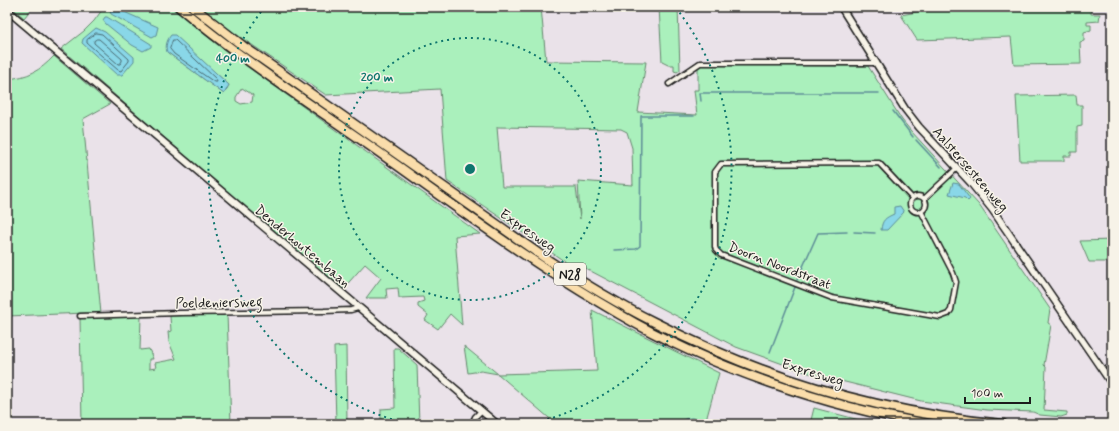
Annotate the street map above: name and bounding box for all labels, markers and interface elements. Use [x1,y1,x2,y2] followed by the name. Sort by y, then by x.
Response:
[216,51,250,67] text: 400 m
[361,70,394,86] text: 200 m
[927,123,1012,217] street label: Aalstersesteenweg
[463,162,477,176] centre of rings
[251,201,354,292] street label: Denderhoutembaan
[495,205,559,257] street label: Expresweg
[726,238,833,294] street label: Doorn Noordstraat
[554,263,586,285] road number: N28
[175,293,263,315] street label: Poeldeniersweg
[779,355,846,392] street label: Expresweg
[965,379,1030,405] scale bar
[971,386,1003,402] text: 100 m

